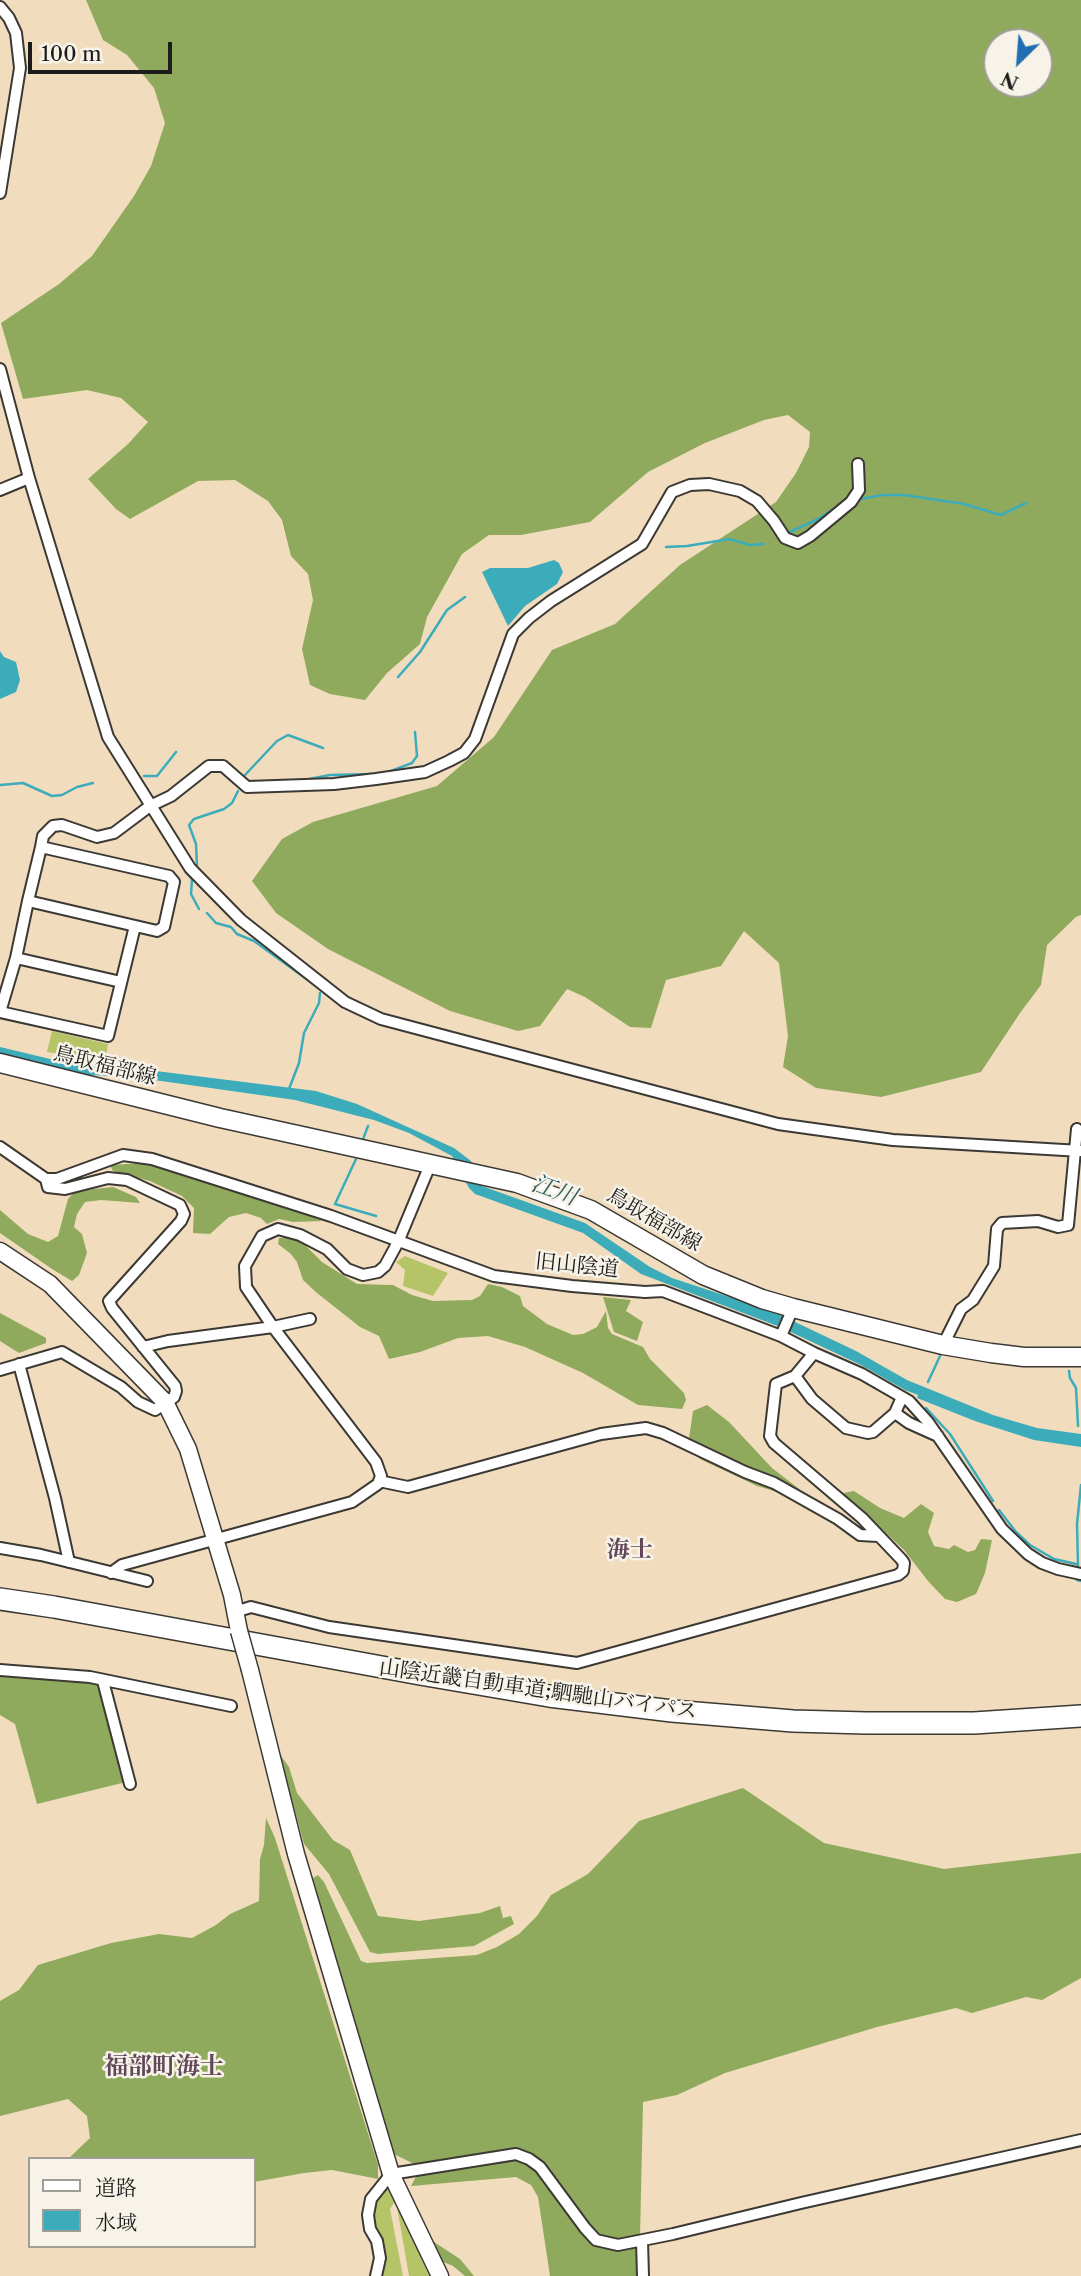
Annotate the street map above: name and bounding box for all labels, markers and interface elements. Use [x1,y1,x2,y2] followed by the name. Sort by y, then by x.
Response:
[32,28,175,72] scale bar
[983,28,1053,98] north arrow
[41,41,102,66] text: 100 m
[997,67,1022,95] text: N
[51,1041,159,1091] street label: 鳥取福部線
[528,1170,580,1212] water label: 江川
[602,1183,706,1257] street label: 鳥取福部線
[534,1249,620,1283] street label: 旧山陰道
[607,1536,653,1564] district label: 海士
[377,1655,699,1725] street label: 山陰近畿自動車道;駟馳山バイパス
[104,2053,224,2081] district label: 福部町海士
[28,2157,256,2248] legend
[95,2175,137,2200] text: 道路
[95,2210,137,2235] text: 水域

